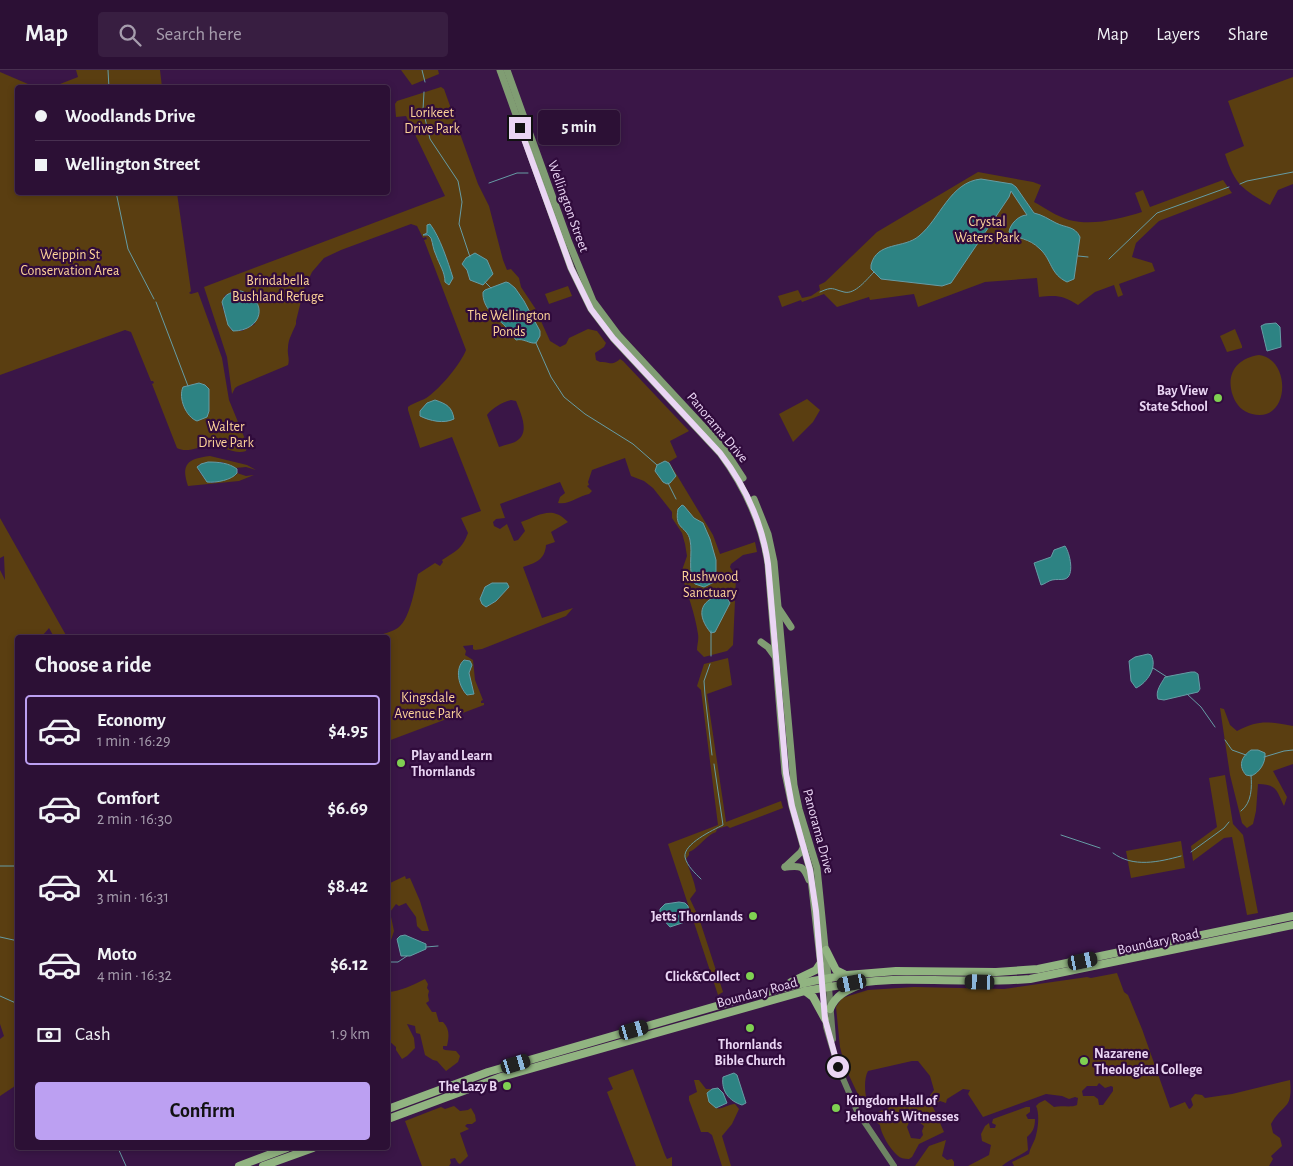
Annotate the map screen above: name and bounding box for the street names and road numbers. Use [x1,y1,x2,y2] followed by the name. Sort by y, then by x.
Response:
[545,159,591,254] street label: Wellington Street
[684,390,751,465] street label: Panorama Drive
[800,787,836,875] street label: Panorama Drive
[1116,927,1200,957] street label: Boundary Road
[715,975,799,1010] street label: Boundary Road

